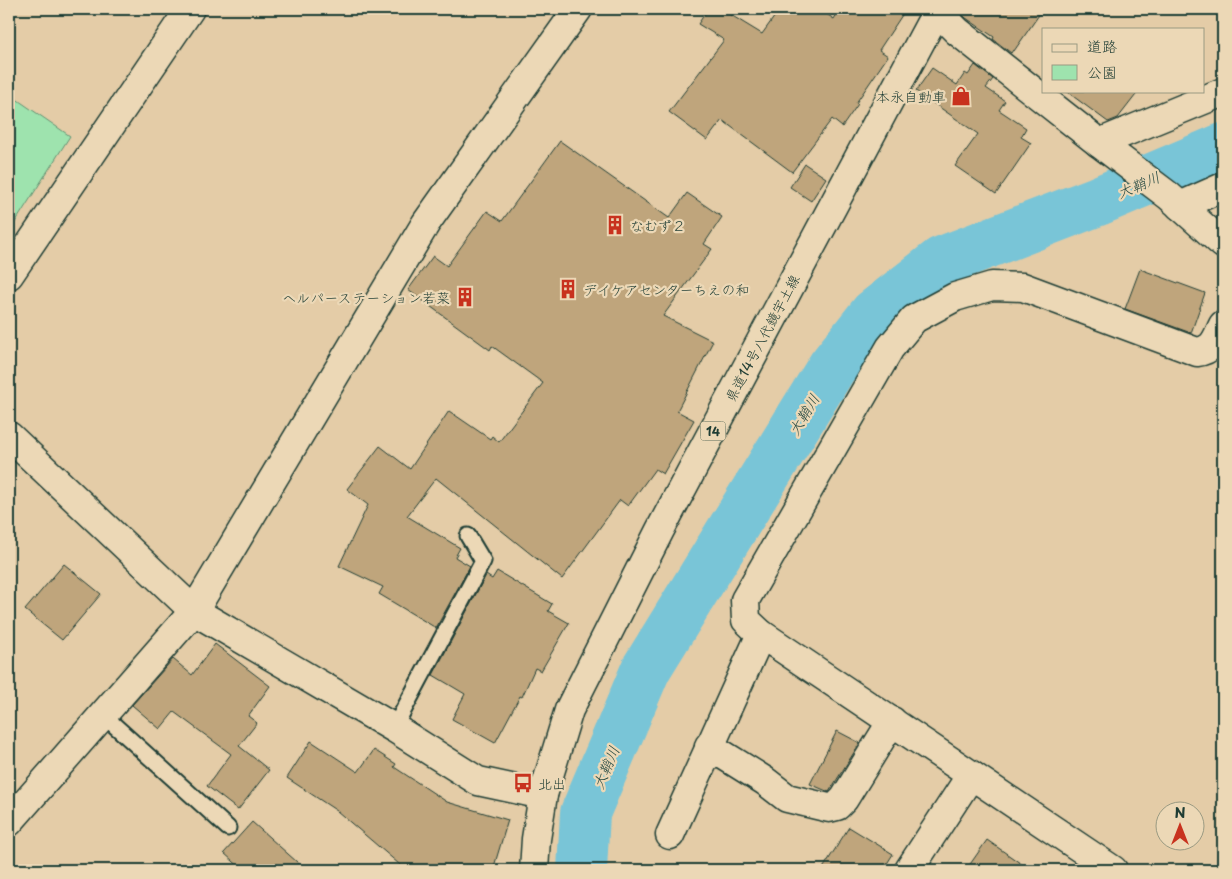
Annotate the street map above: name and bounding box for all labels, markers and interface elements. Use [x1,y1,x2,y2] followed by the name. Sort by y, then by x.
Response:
[1042,28,1204,92] legend
[1087,34,1117,57] text: 道路
[1087,60,1117,83] text: 公園
[950,85,972,107] shop icon: 本永自動車
[876,86,946,107] place label: 本永自動車
[1113,165,1163,203] water label: 大鞘川
[604,214,626,236] building icon: なむず２
[630,215,686,236] place label: なむず２
[719,271,805,405] street label: 県道14号八代鏡宇土線
[557,278,579,300] building icon: デイケアセンターちえの和
[583,279,750,300] place label: デイケアセンターちえの和
[454,286,476,308] building icon: ヘルパーステーション若菜
[282,287,450,308] place label: ヘルパーステーション若菜
[782,389,824,439] water label: 大鞘川
[700,422,726,441] road number: 14
[586,742,624,792] water label: 大鞘川
[512,772,534,794] bus stop icon: 北出
[538,773,566,794] place label: 北出
[1154,802,1204,852] north arrow
[1174,802,1186,823] text: N

